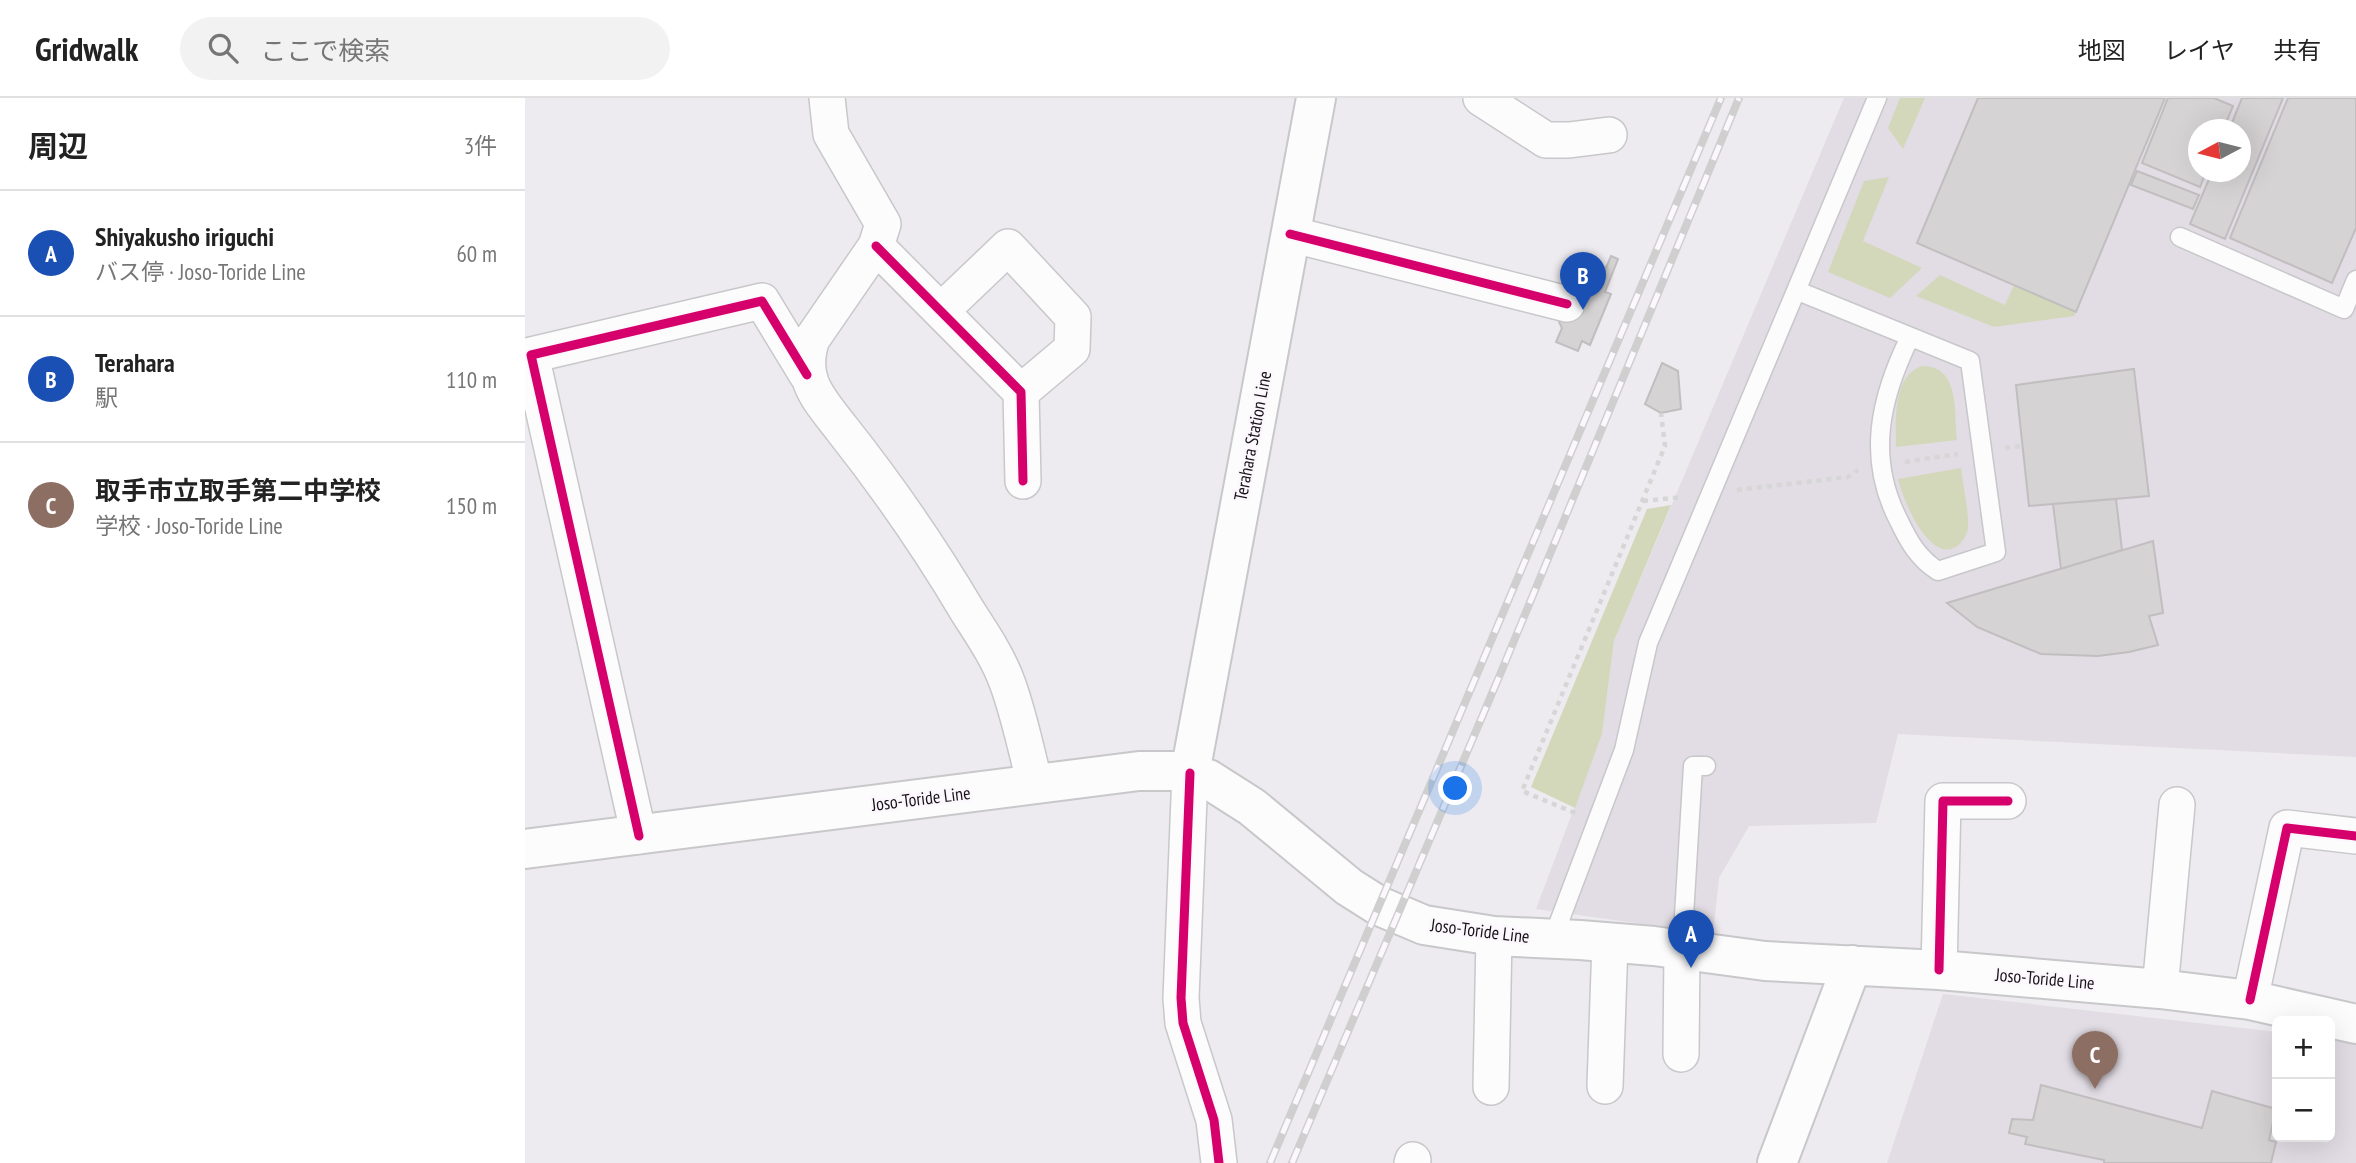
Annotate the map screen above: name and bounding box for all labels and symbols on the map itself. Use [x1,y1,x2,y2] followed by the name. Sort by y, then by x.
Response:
[2188,119,2251,182] north arrow
[1560,252,1606,310] pin: B
[1229,369,1276,503] street label: Terahara Station Line
[1438,771,1472,805] your location
[869,781,972,816] street label: Joso-Toride Line
[1668,910,1714,968] pin: A
[1428,913,1531,948] street label: Joso-Toride Line
[1994,963,2096,994] street label: Joso-Toride Line
[2072,1031,2118,1089] pin: C

